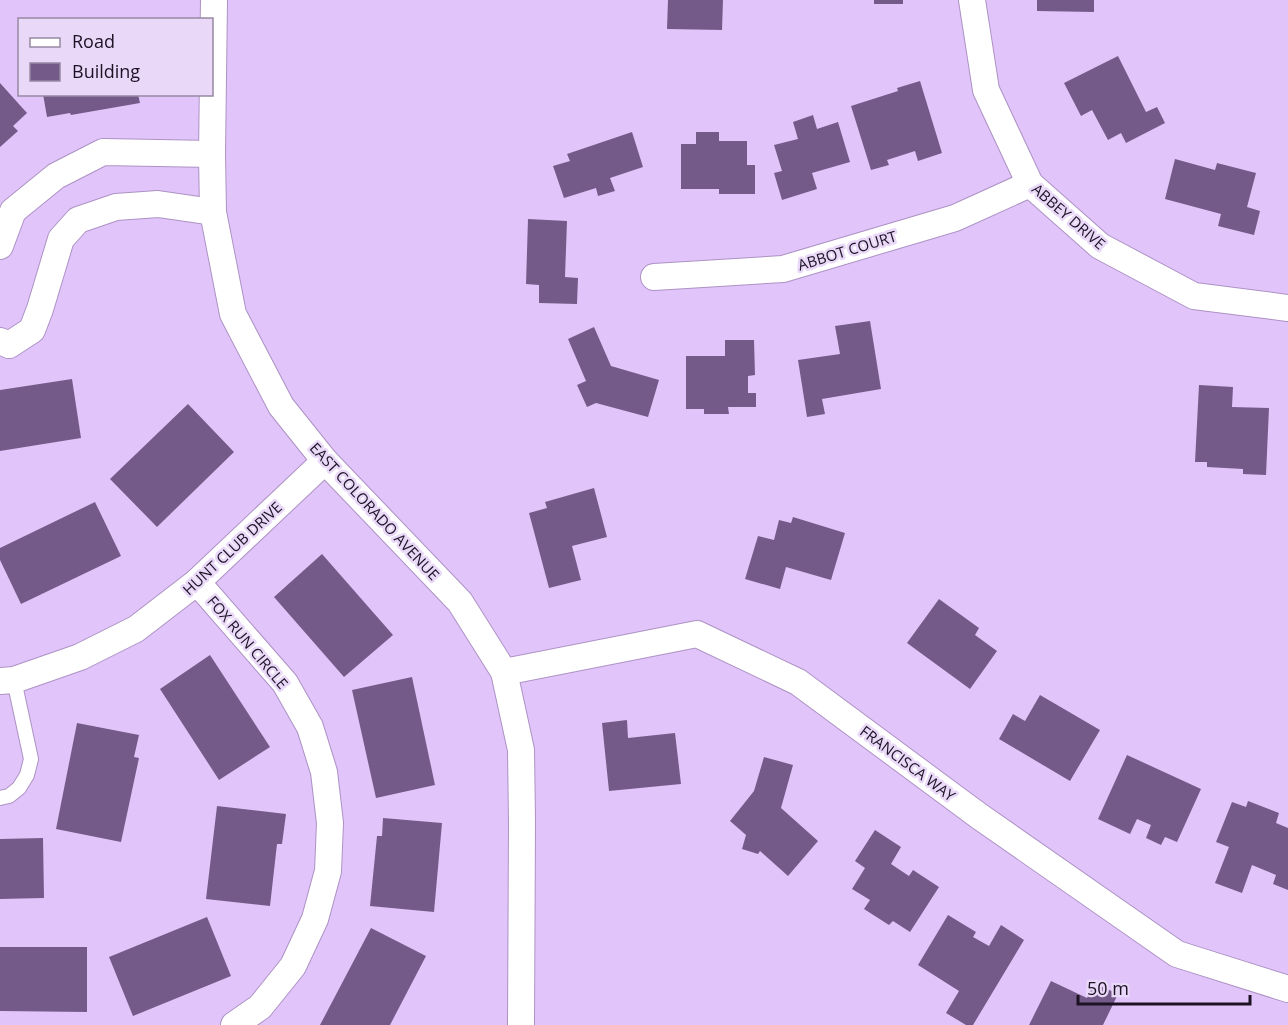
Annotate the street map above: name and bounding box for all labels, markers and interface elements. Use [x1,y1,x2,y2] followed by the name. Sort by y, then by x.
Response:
[18,18,213,96] legend
[72,29,115,53] text: Road
[72,59,140,83] text: Building
[1028,179,1110,253] street label: ABBEY DRIVE
[795,225,900,275] street label: ABBOT COURT
[306,438,444,584] street label: EAST COLORADO AVENUE
[178,497,286,599] street label: HUNT CLUB DRIVE
[203,591,293,693] street label: FOX RUN CIRCLE
[856,721,960,806] street label: FRANCISCA WAY
[1078,968,1250,1006] scale bar
[1087,976,1129,1000] text: 50 m

